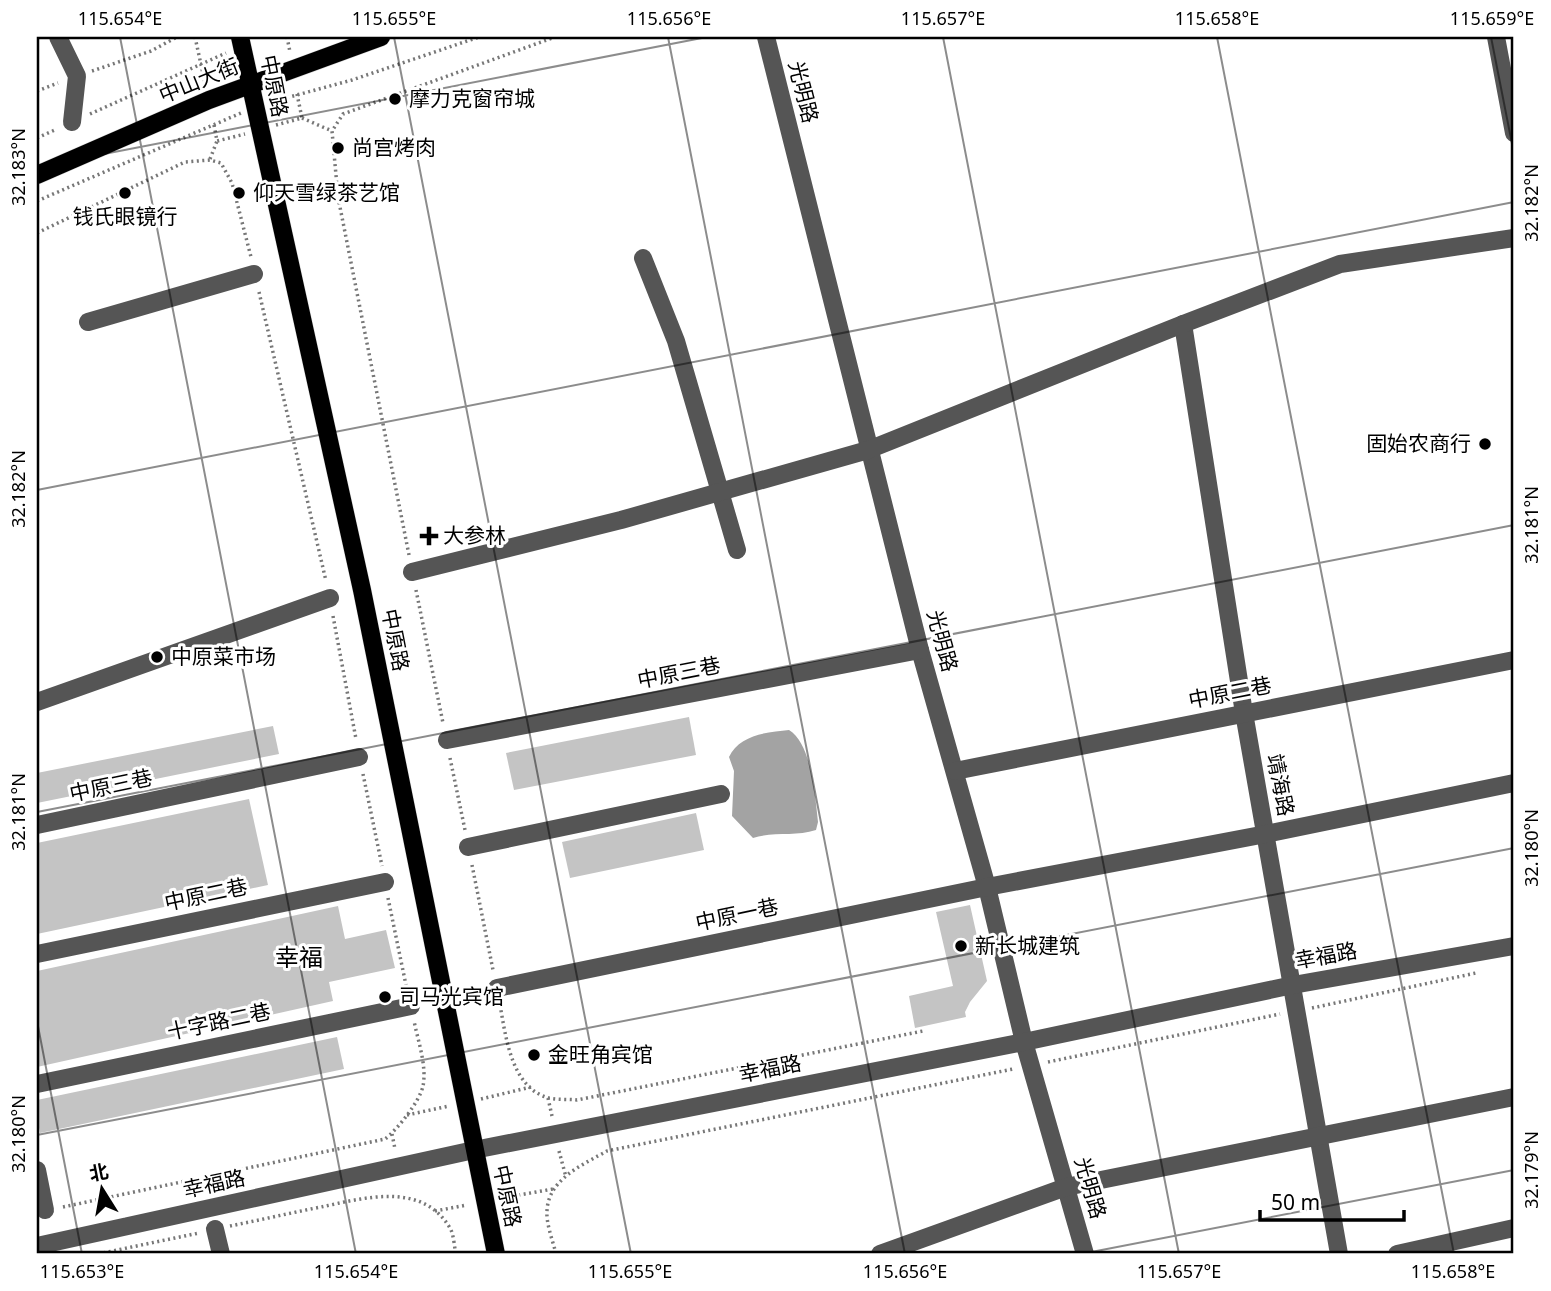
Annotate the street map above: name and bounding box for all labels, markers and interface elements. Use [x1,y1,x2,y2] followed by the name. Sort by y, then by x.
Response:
[78,6,162,30] text: 115.654°E
[352,6,436,30] text: 115.655°E
[627,6,711,30] text: 115.656°E
[901,6,985,30] text: 115.657°E
[1175,6,1259,30] text: 115.658°E
[1450,6,1534,30] text: 115.659°E
[154,51,243,109] street label: 中山大街
[255,52,295,119] street label: 中原路
[783,58,825,126] street label: 光明路
[409,84,535,112] place label: 摩力克窗帘城
[387,91,403,107] marker: 摩力克窗帘城
[6,128,30,206] text: 32.183°N
[352,133,436,161] place label: 尚宫烤肉
[330,140,346,156] marker: 尚宫烤肉
[1519,164,1543,242] text: 32.182°N
[253,178,400,206] place label: 仰天雪绿茶艺馆
[117,185,133,201] marker: 钱氏眼镜行
[231,185,247,201] marker: 仰天雪绿茶艺馆
[73,202,178,230] place label: 钱氏眼镜行
[1366,429,1471,457] place label: 固始农商行
[1477,436,1493,452] marker: 固始农商行
[6,450,30,528] text: 32.182°N
[1519,486,1543,564] text: 32.181°N
[443,521,506,549] place label: 大参林
[421,528,437,544] marker: 大参林
[376,606,416,673] street label: 中原路
[921,607,965,675] street label: 光明路
[171,642,276,670] place label: 中原菜市场
[149,649,165,665] marker: 中原菜市场
[635,650,723,694] street label: 中原三巷
[1186,670,1274,714] street label: 中原二巷
[1261,751,1301,818] street label: 靖海路
[67,763,155,807] street label: 中原三巷
[6,773,30,851] text: 32.181°N
[1519,809,1543,887] text: 32.180°N
[162,872,250,916] street label: 中原二巷
[693,892,781,936] street label: 中原一巷
[975,931,1080,959] place label: 新长城建筑
[1292,936,1359,974] street label: 幸福路
[953,938,969,954] marker: 新长城建筑
[275,940,323,973] district label: 幸福
[399,982,504,1010] place label: 司马光宾馆
[377,989,393,1005] marker: 司马光宾馆
[165,996,273,1046] street label: 十字路二巷
[548,1040,653,1068] place label: 金旺角宾馆
[526,1047,542,1063] marker: 金旺角宾馆
[736,1048,803,1088] street label: 幸福路
[6,1095,30,1173] text: 32.180°N
[1519,1131,1543,1209] text: 32.179°N
[66,1154,136,1224] north arrow
[1069,1154,1113,1222] street label: 光明路
[87,1158,111,1187] text: 北
[488,1162,528,1230] street label: 中原路
[180,1163,248,1203] street label: 幸福路
[1260,1179,1404,1223] scale bar
[1271,1188,1320,1216] text: 50 m
[40,1259,124,1283] text: 115.653°E
[314,1259,398,1283] text: 115.654°E
[588,1259,672,1283] text: 115.655°E
[863,1259,947,1283] text: 115.656°E
[1137,1259,1221,1283] text: 115.657°E
[1411,1259,1495,1283] text: 115.658°E

